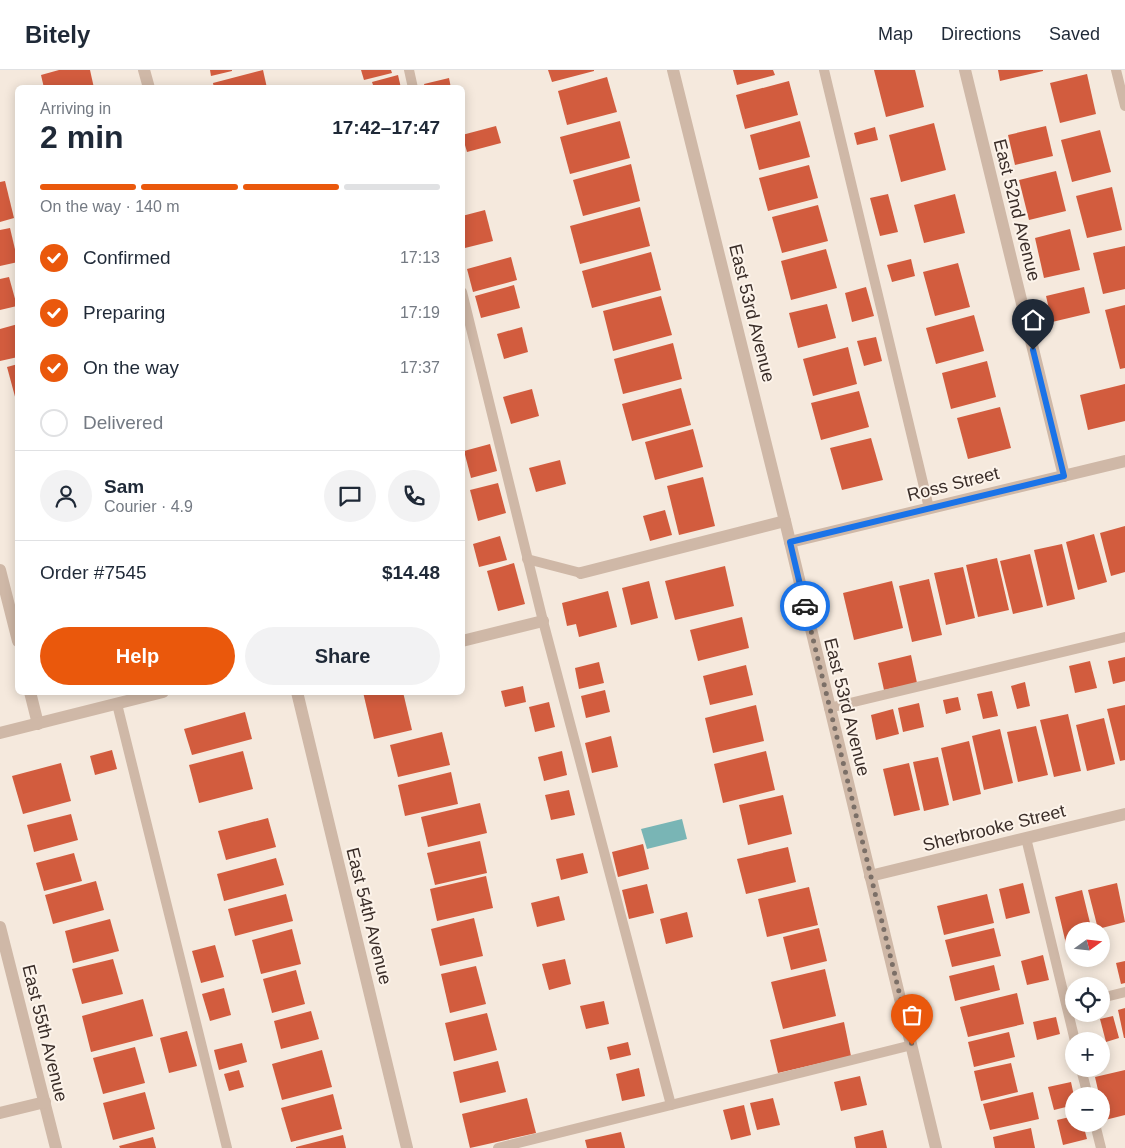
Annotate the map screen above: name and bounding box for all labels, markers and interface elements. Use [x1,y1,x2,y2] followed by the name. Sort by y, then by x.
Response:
[25,21,90,48] text: Bitely
[878,24,913,44] text: Map
[941,24,1021,44] text: Directions
[1049,24,1100,44] text: Saved
[40,100,111,117] text: Arriving in
[332,117,440,138] text: 17:42–17:47
[40,119,124,155] text: 2 min
[990,137,1044,283] street label: East 52nd Avenue
[40,198,180,215] text: On the way · 140 m
[725,242,779,384] street label: East 53rd Avenue
[40,244,68,272] icon: check
[83,247,171,268] text: Confirmed
[400,249,440,266] text: 17:13
[40,299,68,327] icon: check
[1012,299,1054,350] pin
[83,302,165,323] text: Preparing
[400,304,440,321] text: 17:19
[1019,306,1047,334] icon: home
[40,354,68,382] icon: check
[83,357,179,378] text: On the way
[400,359,440,376] text: 17:37
[83,412,163,433] text: Delivered
[905,463,1001,505] street label: Ross Street
[40,470,92,522] button: person
[324,470,376,522] button: chat
[388,470,440,522] button: phone
[104,476,144,497] text: Sam
[104,498,193,515] text: Courier · 4.9
[40,562,147,583] text: Order #7545
[382,562,440,583] text: $14.48
[780,581,830,631] courier
[791,592,819,620] icon: car
[40,627,235,685] button: Help
[245,627,440,685] button: Share
[820,636,874,778] street label: East 53rd Avenue
[921,801,1067,855] street label: Sherbrooke Street
[342,845,396,987] street label: East 54th Avenue
[1065,922,1110,968] north arrow
[1065,922,1110,1132] map controls
[18,962,72,1104] street label: East 55th Avenue
[1065,977,1110,1022] button: locate
[891,994,933,1045] pin
[898,1001,926,1029] icon: bag
[1065,1032,1110,1077] button: +
[1065,1087,1110,1132] button: −

